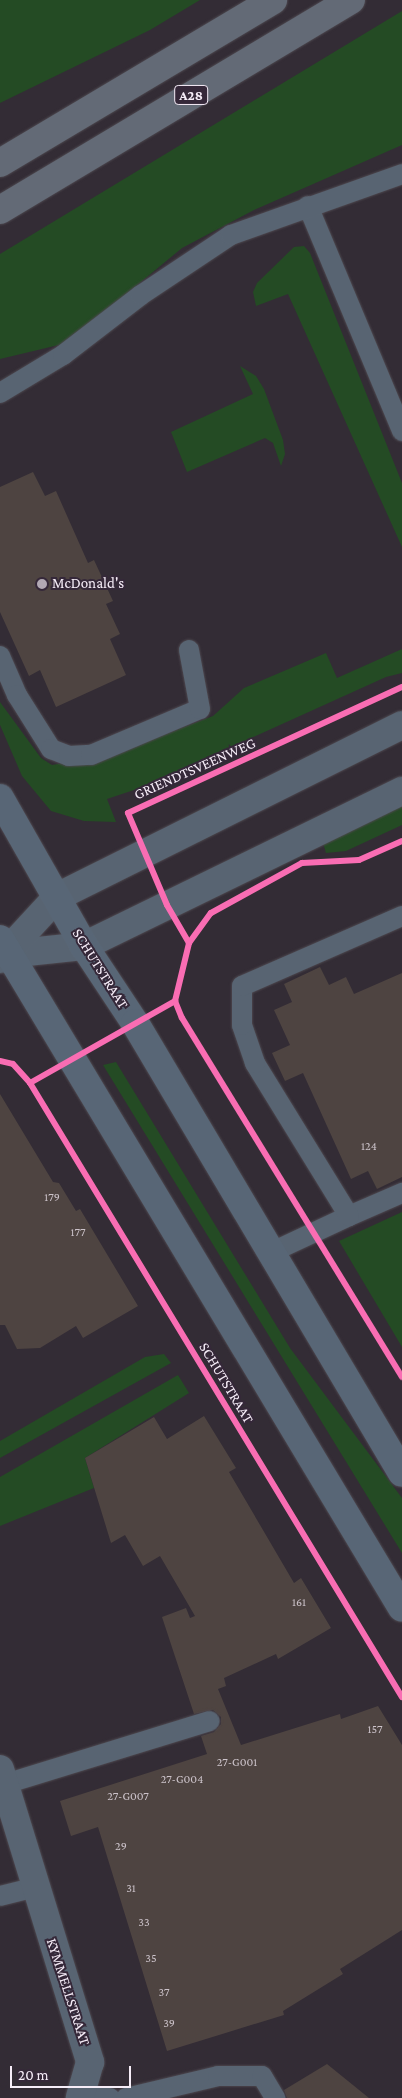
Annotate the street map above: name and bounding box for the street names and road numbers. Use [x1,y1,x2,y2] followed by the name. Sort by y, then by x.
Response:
[174,84,208,106] road number: A28
[131,734,259,804] street label: GRIENDTSVEENWEG
[68,926,132,1012] street label: SCHUTSTRAAT
[195,1339,257,1427] street label: SCHUTSTRAAT
[42,1936,94,2048] street label: KYMMELLSTRAAT

